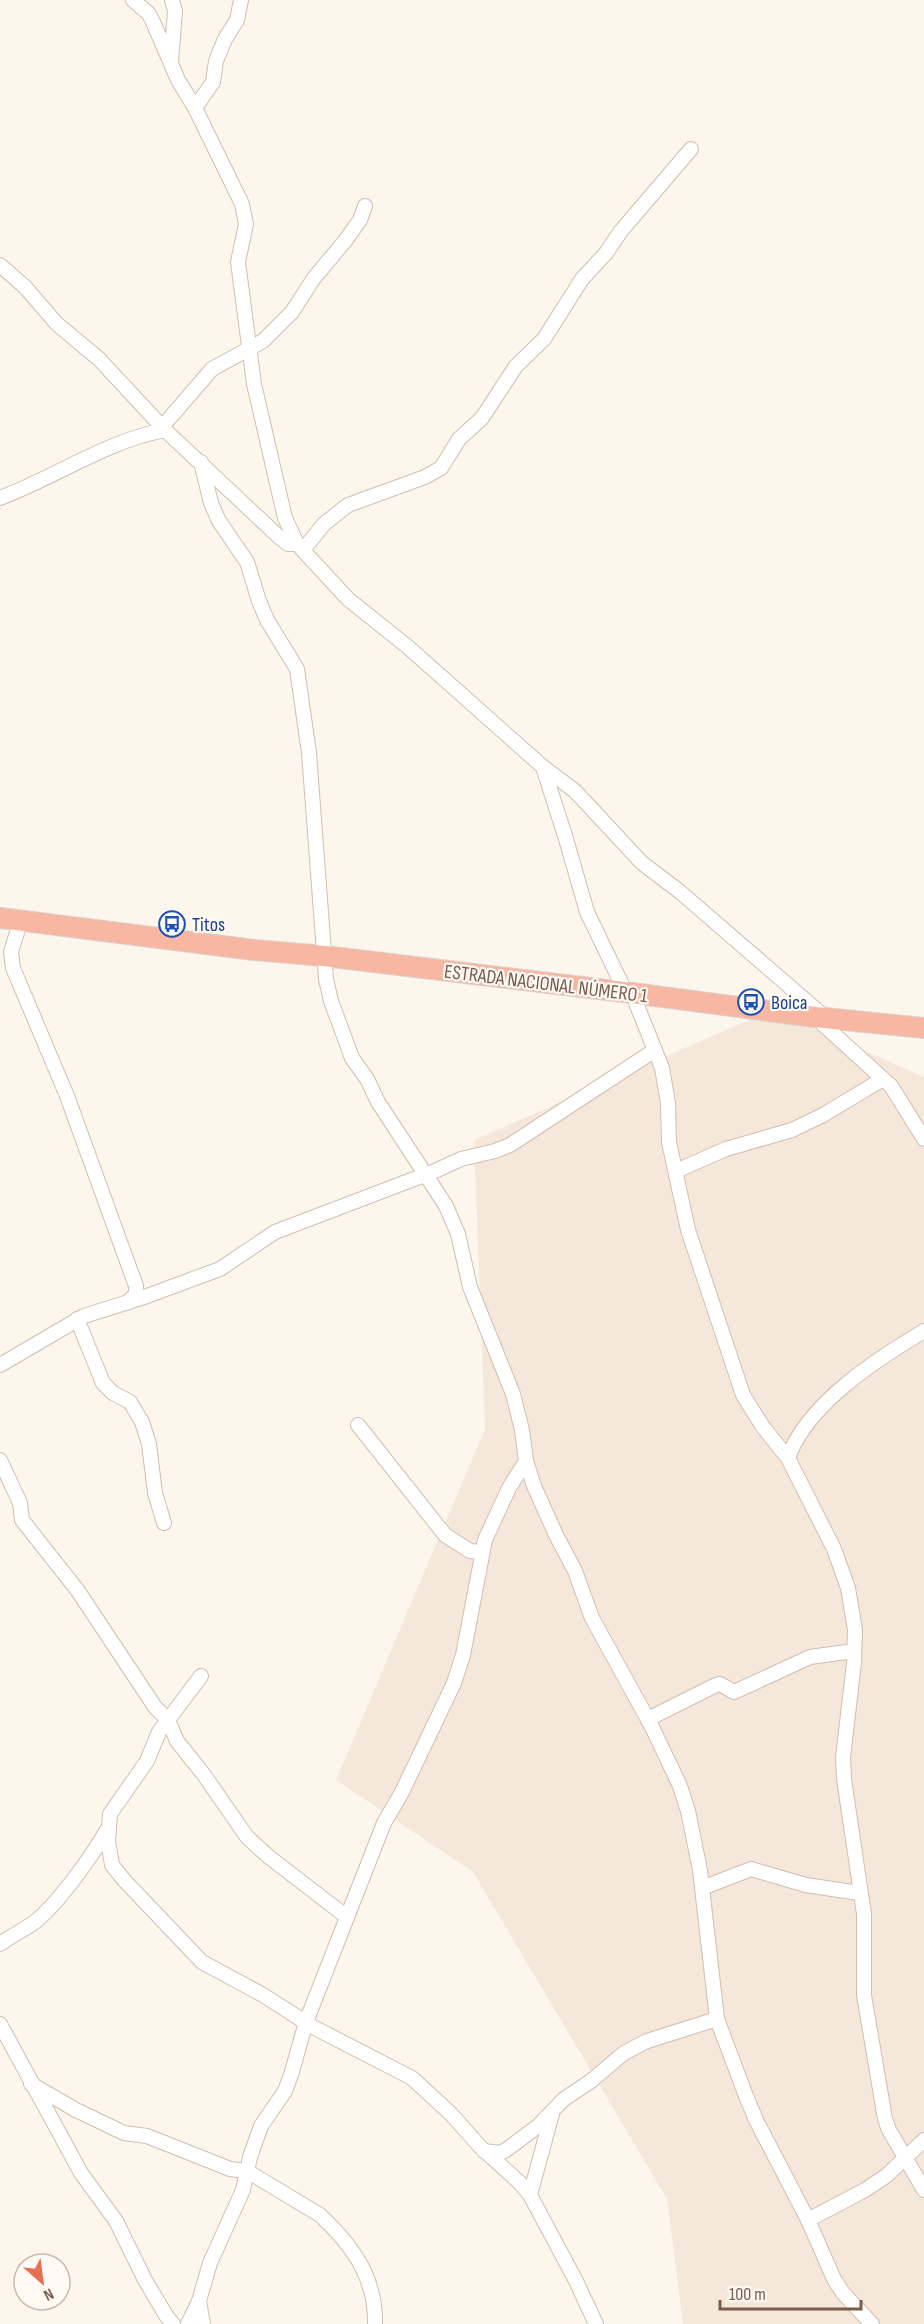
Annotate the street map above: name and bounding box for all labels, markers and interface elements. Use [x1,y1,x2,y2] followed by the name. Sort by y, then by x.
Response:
[157,909,187,939] bus stop icon: Titos
[192,913,225,937] place label: Titos
[443,960,649,1008] street label: ESTRADA NACIONAL NÚMERO 1
[736,987,766,1017] bus stop icon: Boica
[771,991,807,1015] place label: Boica
[12,2252,72,2312] north arrow
[720,2273,861,2311] scale bar
[40,2284,57,2304] text: N
[729,2284,766,2305] text: 100 m

